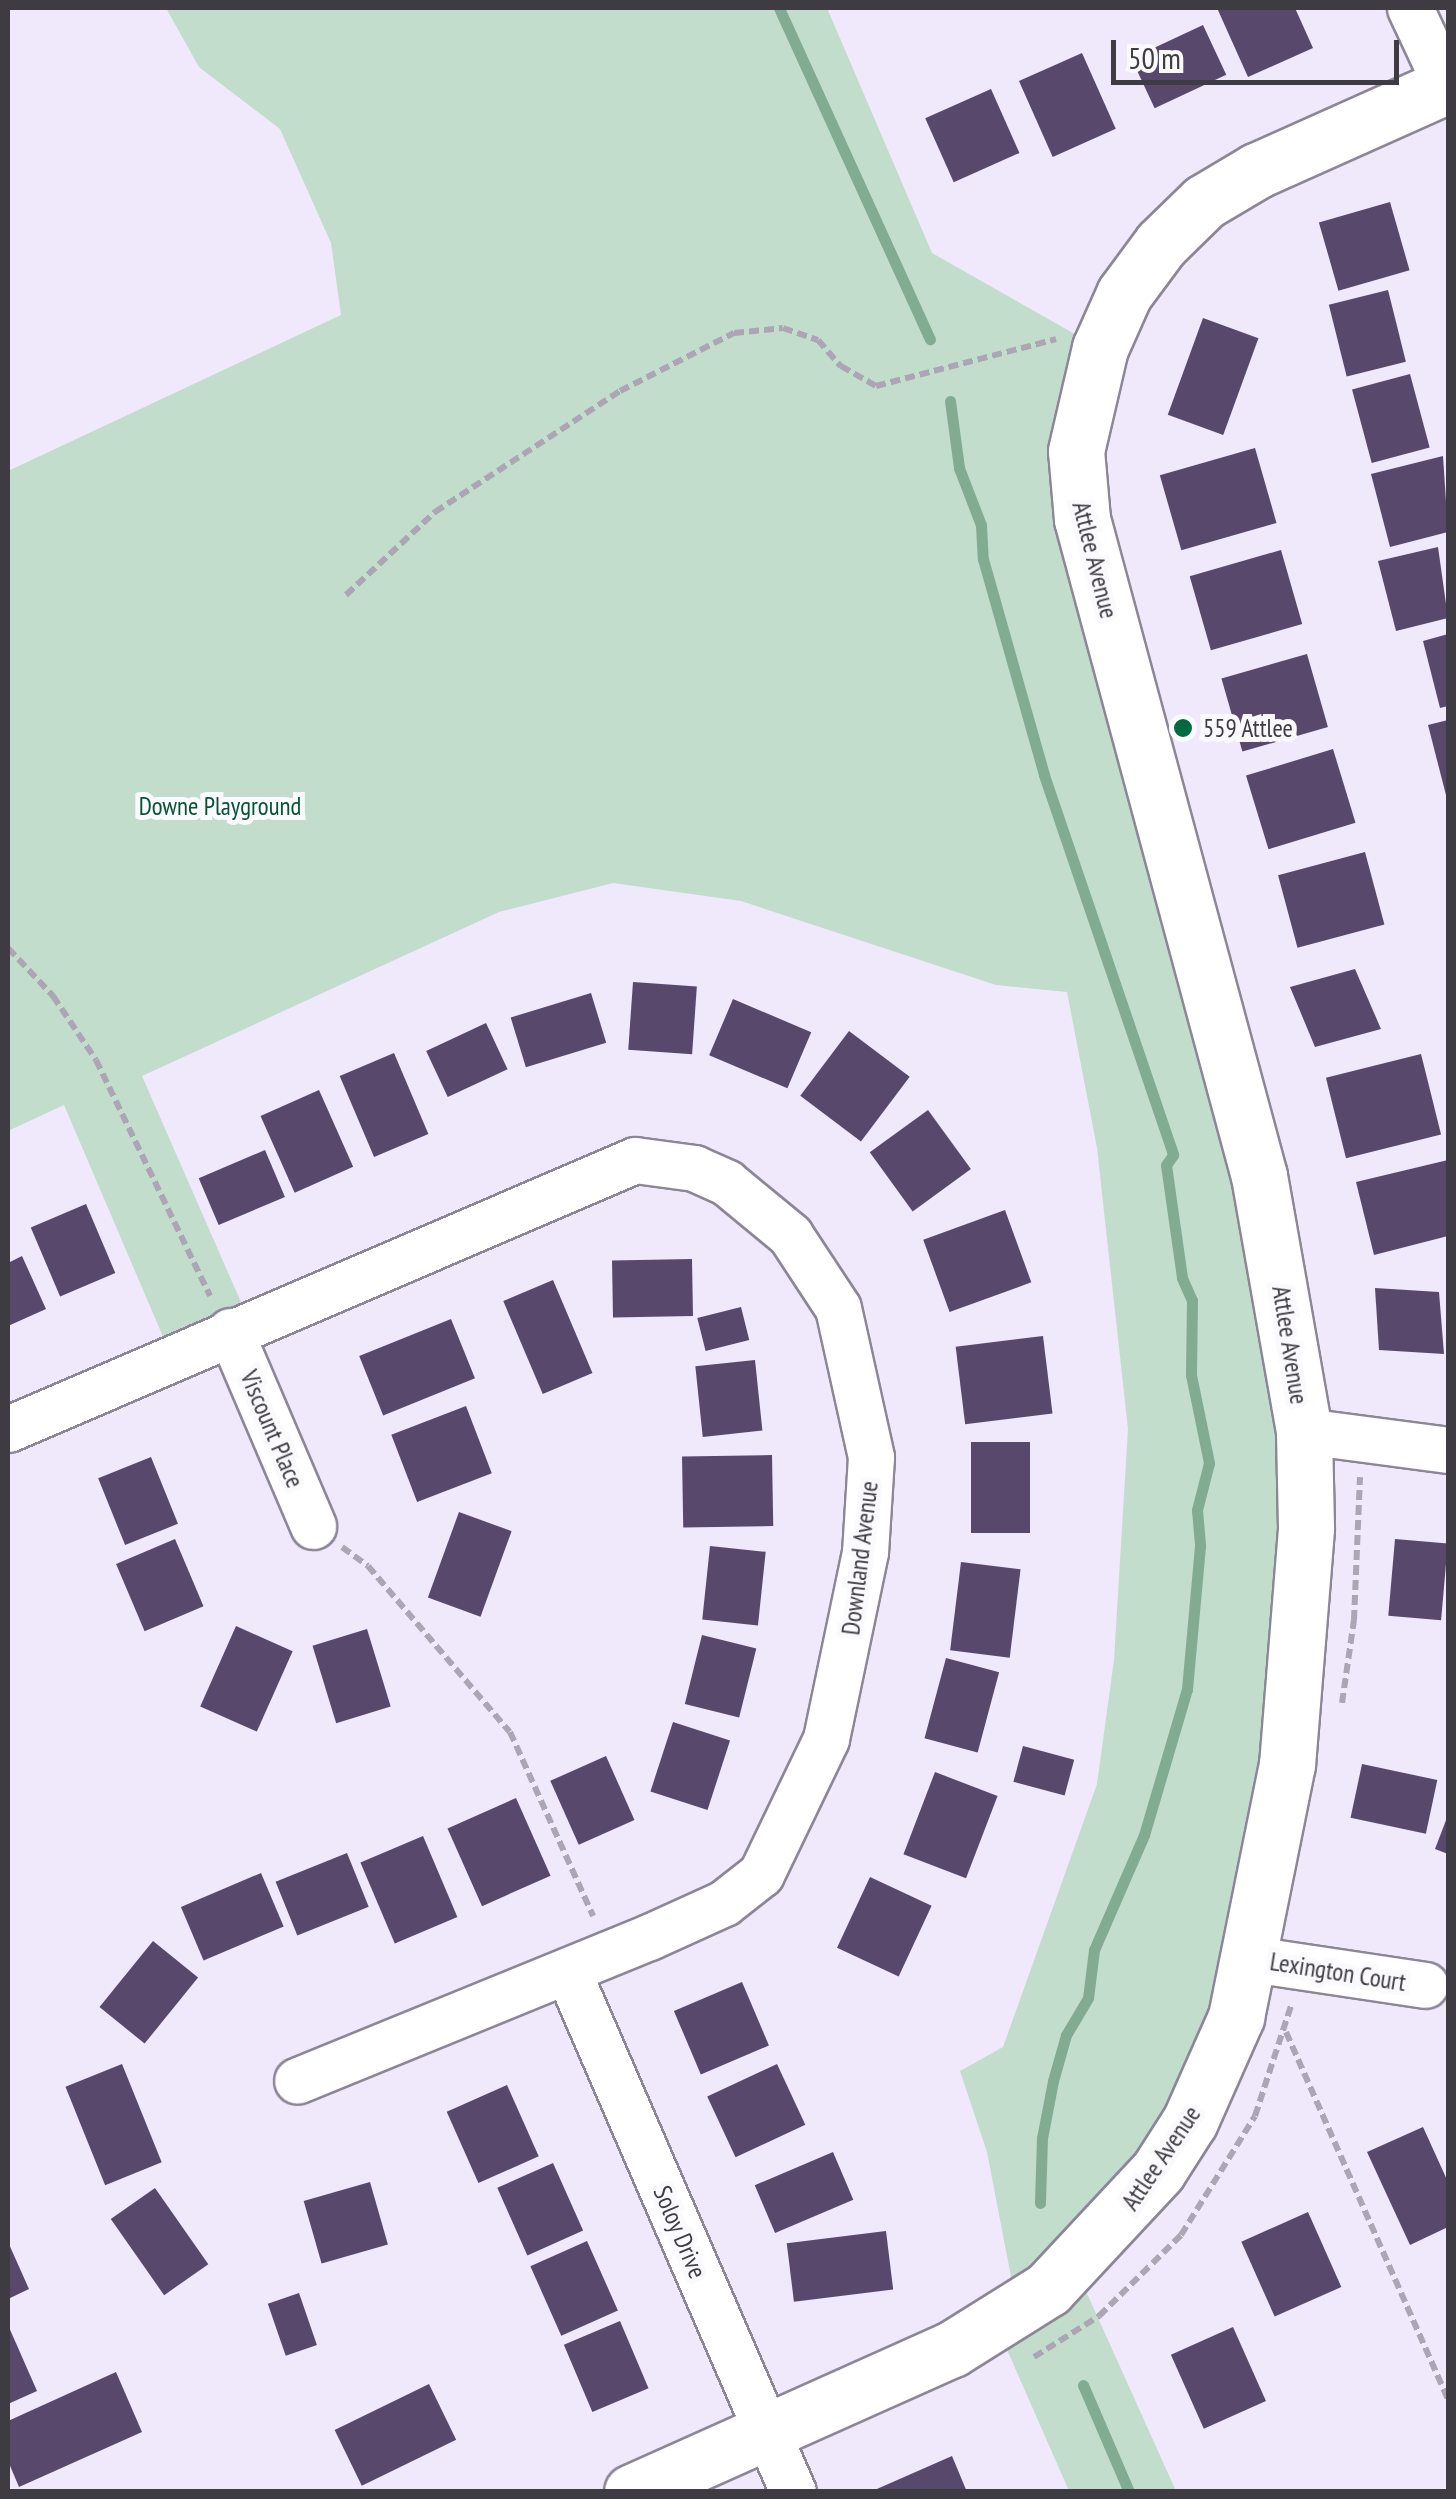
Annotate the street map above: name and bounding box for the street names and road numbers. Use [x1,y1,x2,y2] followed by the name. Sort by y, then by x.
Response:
[1066,498,1124,622] street label: Attlee Avenue
[1266,1283,1314,1407] street label: Attlee Avenue
[234,1366,310,1492] street label: Viscount Place
[836,1479,884,1637] street label: Downland Avenue
[1268,1946,1408,1998] street label: Lexington Court
[1115,2100,1207,2216] street label: Attlee Avenue
[647,2181,713,2283] street label: Soloy Drive

